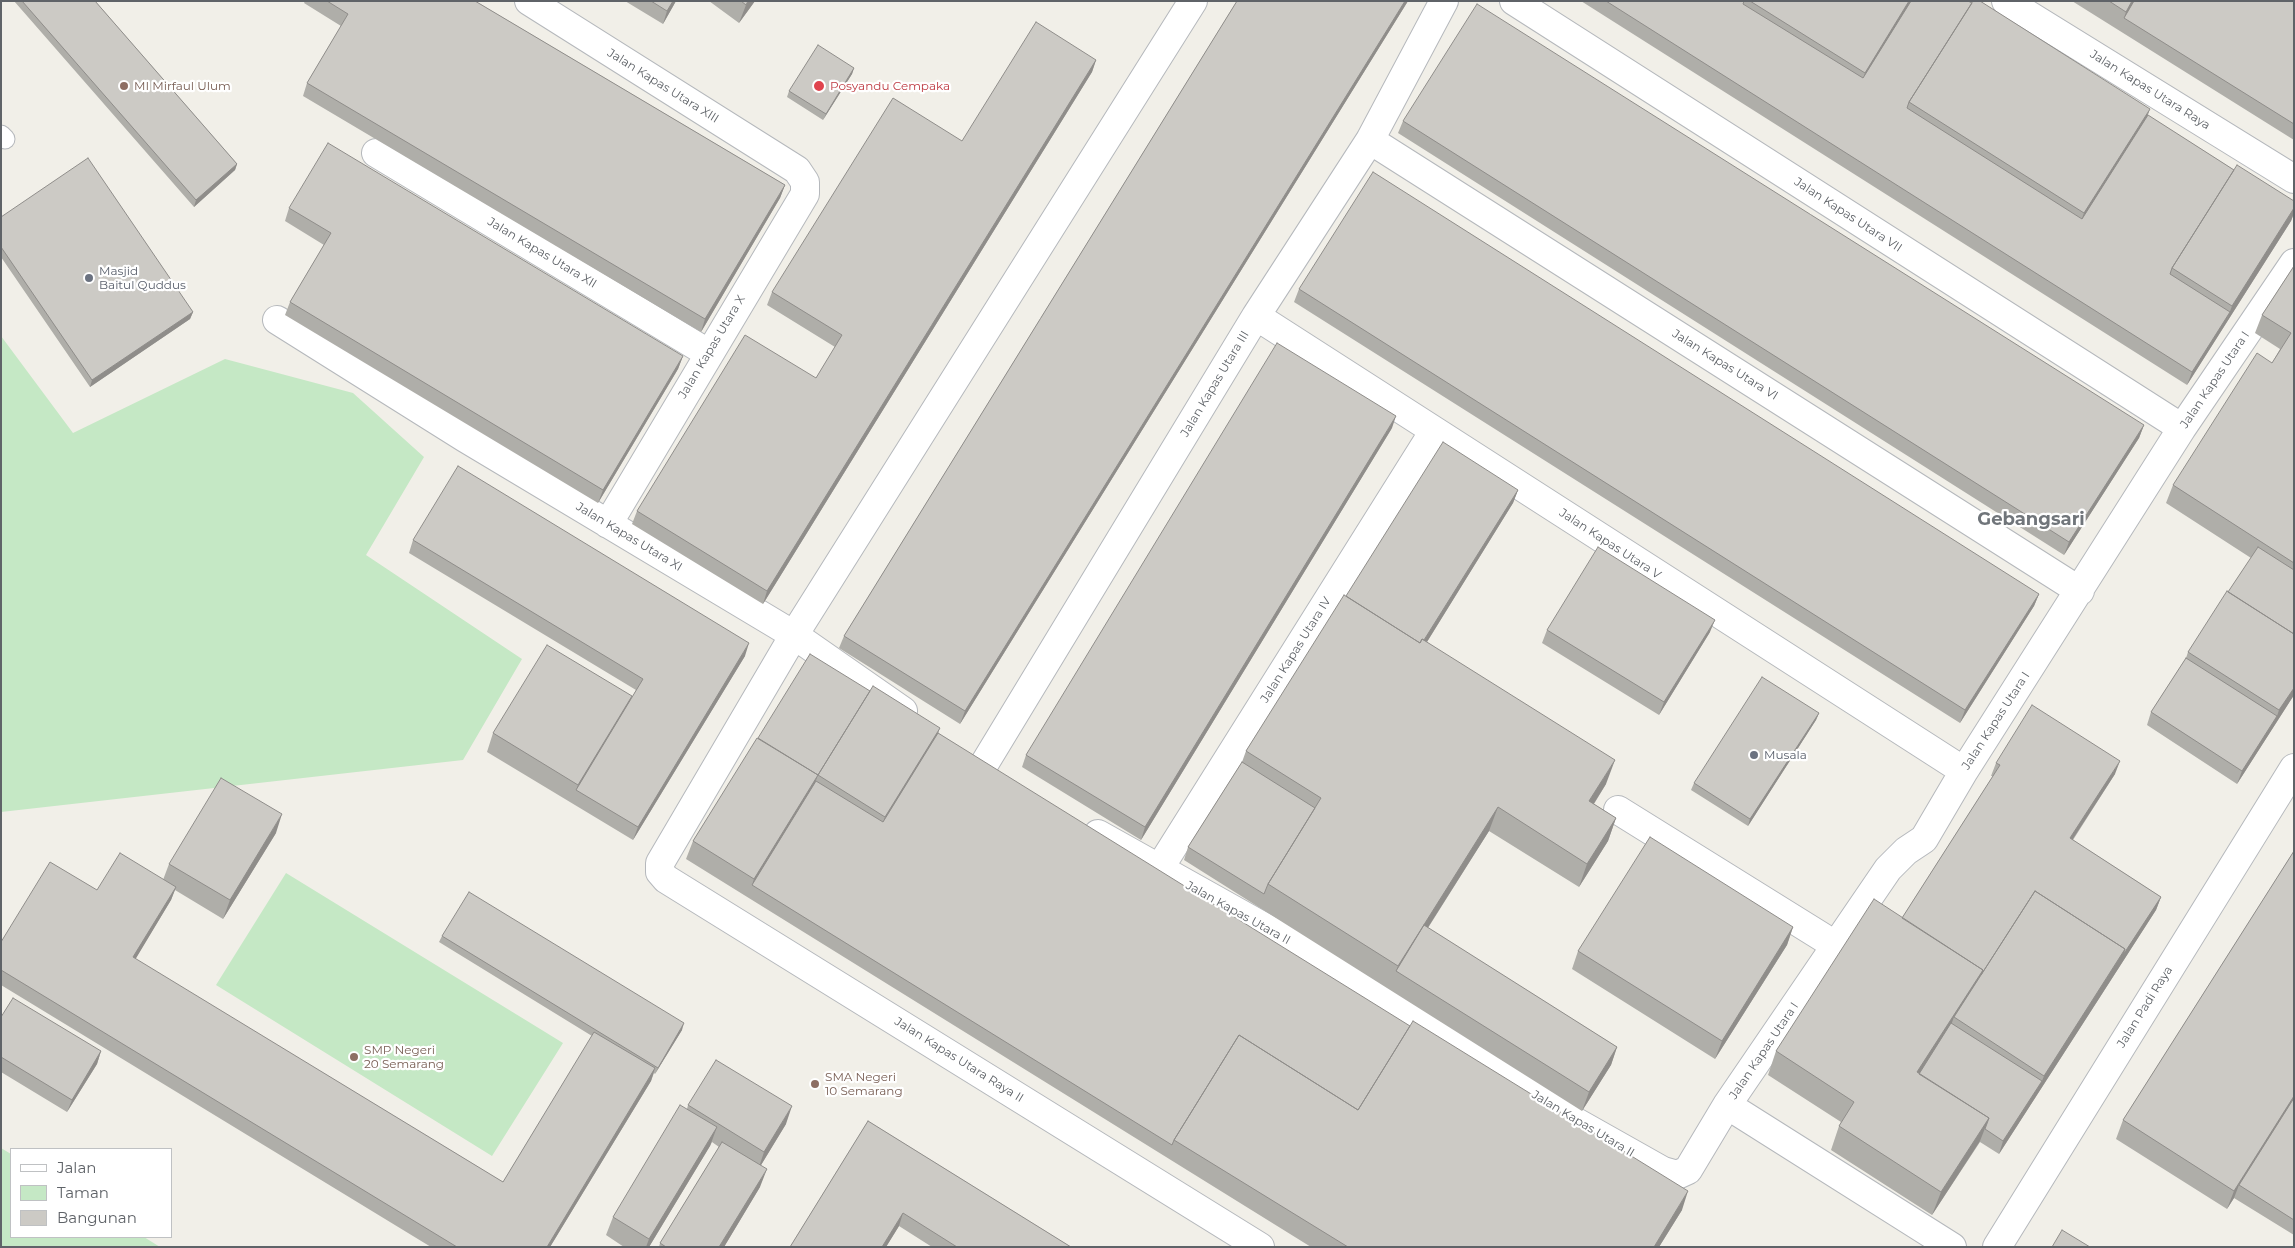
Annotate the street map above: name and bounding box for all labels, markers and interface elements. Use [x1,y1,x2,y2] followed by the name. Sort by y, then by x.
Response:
[605,46,721,126] street label: Jalan Kapas Utara XIII
[2087,47,2213,133] street label: Jalan Kapas Utara Raya
[134,79,231,93] place label: MI Mirfaul Ulum
[812,79,826,93] marker: Posyandu Cempaka
[830,79,950,93] place label: Posyandu Cempaka
[118,80,130,92] marker: MI Mirfaul Ulum
[1791,175,1905,255] street label: Jalan Kapas Utara VII
[485,215,599,291] street label: Jalan Kapas Utara XII
[99,264,186,292] place label: Masjid Baitul Quddus
[83,272,95,284] marker: Masjid Baitul Quddus
[675,293,749,401] street label: Jalan Kapas Utara X
[1670,327,1780,403] street label: Jalan Kapas Utara VI
[1178,328,1252,440] street label: Jalan Kapas Utara III
[2177,329,2253,431] street label: Jalan Kapas Utara I
[573,500,685,574] street label: Jalan Kapas Utara XI
[1556,506,1664,582] street label: Jalan Kapas Utara V
[1977,509,2085,531] district label: Gebangsari
[1258,595,1334,705] street label: Jalan Kapas Utara IV
[1959,669,2033,773] street label: Jalan Kapas Utara I
[1764,748,1807,762] place label: Musala
[1748,749,1760,761] marker: Musala
[1183,878,1293,948] street label: Jalan Kapas Utara II
[2114,964,2176,1050] street label: Jalan Padi Raya
[1726,1000,1802,1102] street label: Jalan Kapas Utara I
[892,1014,1026,1106] street label: Jalan Kapas Utara Raya II
[364,1043,444,1071] place label: SMP Negeri 20 Semarang
[348,1051,360,1063] marker: SMP Negeri 20 Semarang
[825,1070,903,1098] place label: SMA Negeri 10 Semarang
[809,1078,821,1090] marker: SMA Negeri 10 Semarang
[1529,1088,1637,1160] street label: Jalan Kapas Utara II
[10,1148,172,1238] legend
[57,1158,96,1177] text: Jalan
[57,1183,109,1202] text: Taman
[57,1208,137,1227] text: Bangunan

